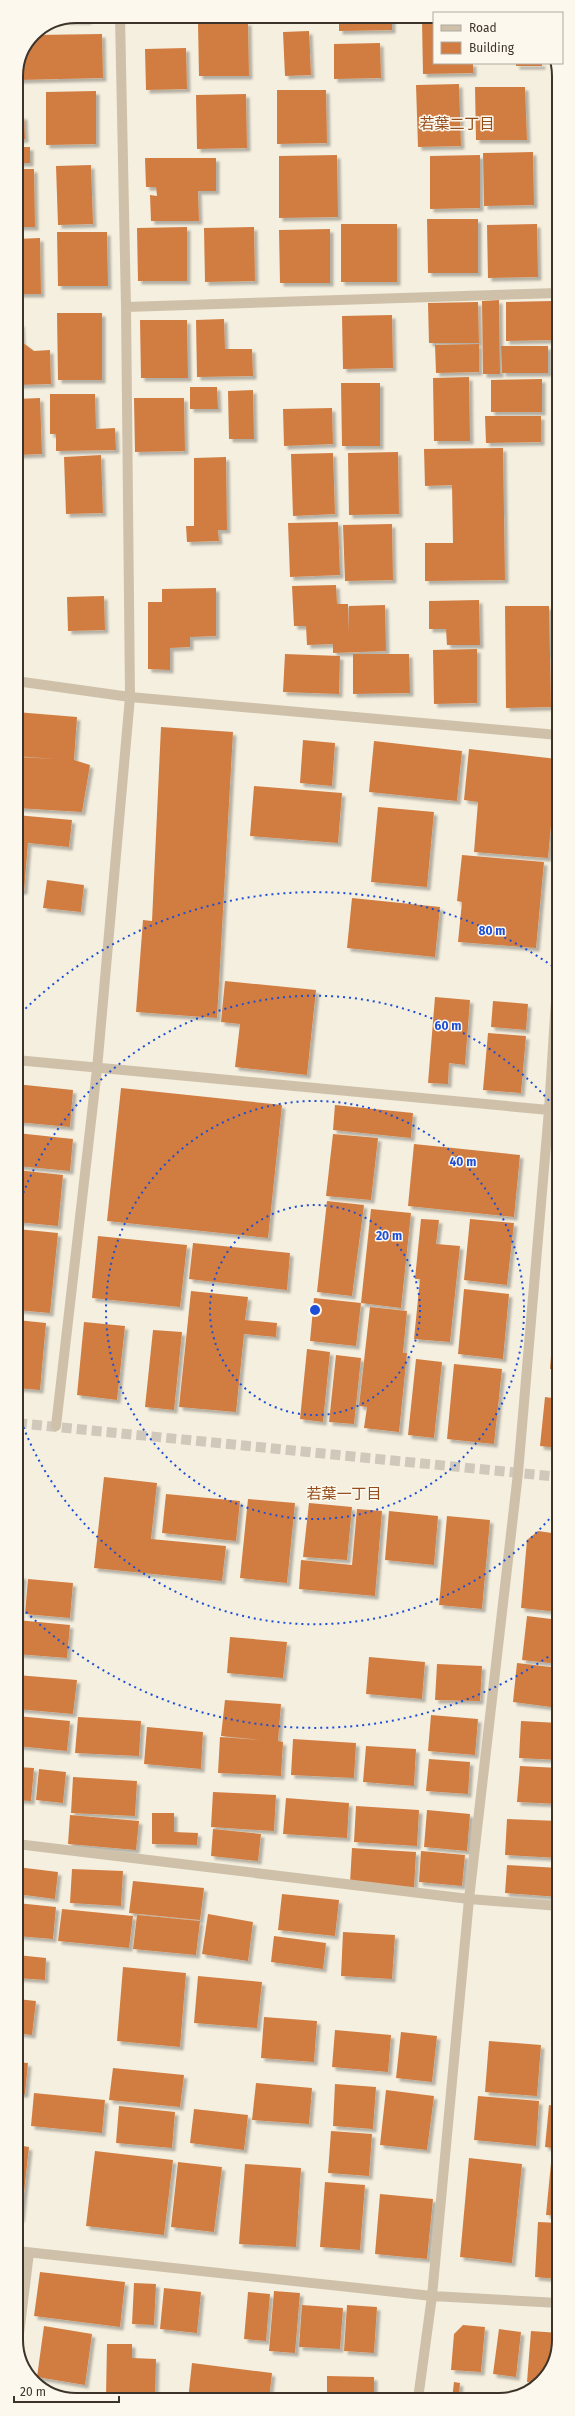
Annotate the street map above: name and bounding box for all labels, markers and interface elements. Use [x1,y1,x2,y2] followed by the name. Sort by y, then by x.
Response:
[433,12,563,64] legend
[469,21,497,35] text: Road
[469,41,515,55] text: Building
[419,115,495,133] district label: 若葉二丁目
[479,924,505,938] text: 80 m
[435,1019,461,1033] text: 60 m
[450,1155,476,1169] text: 40 m
[376,1229,402,1243] text: 20 m
[308,1303,322,1317] centre of rings
[306,1485,382,1503] district label: 若葉一丁目
[14,2378,119,2404] scale bar
[20,2385,46,2399] text: 20 m

